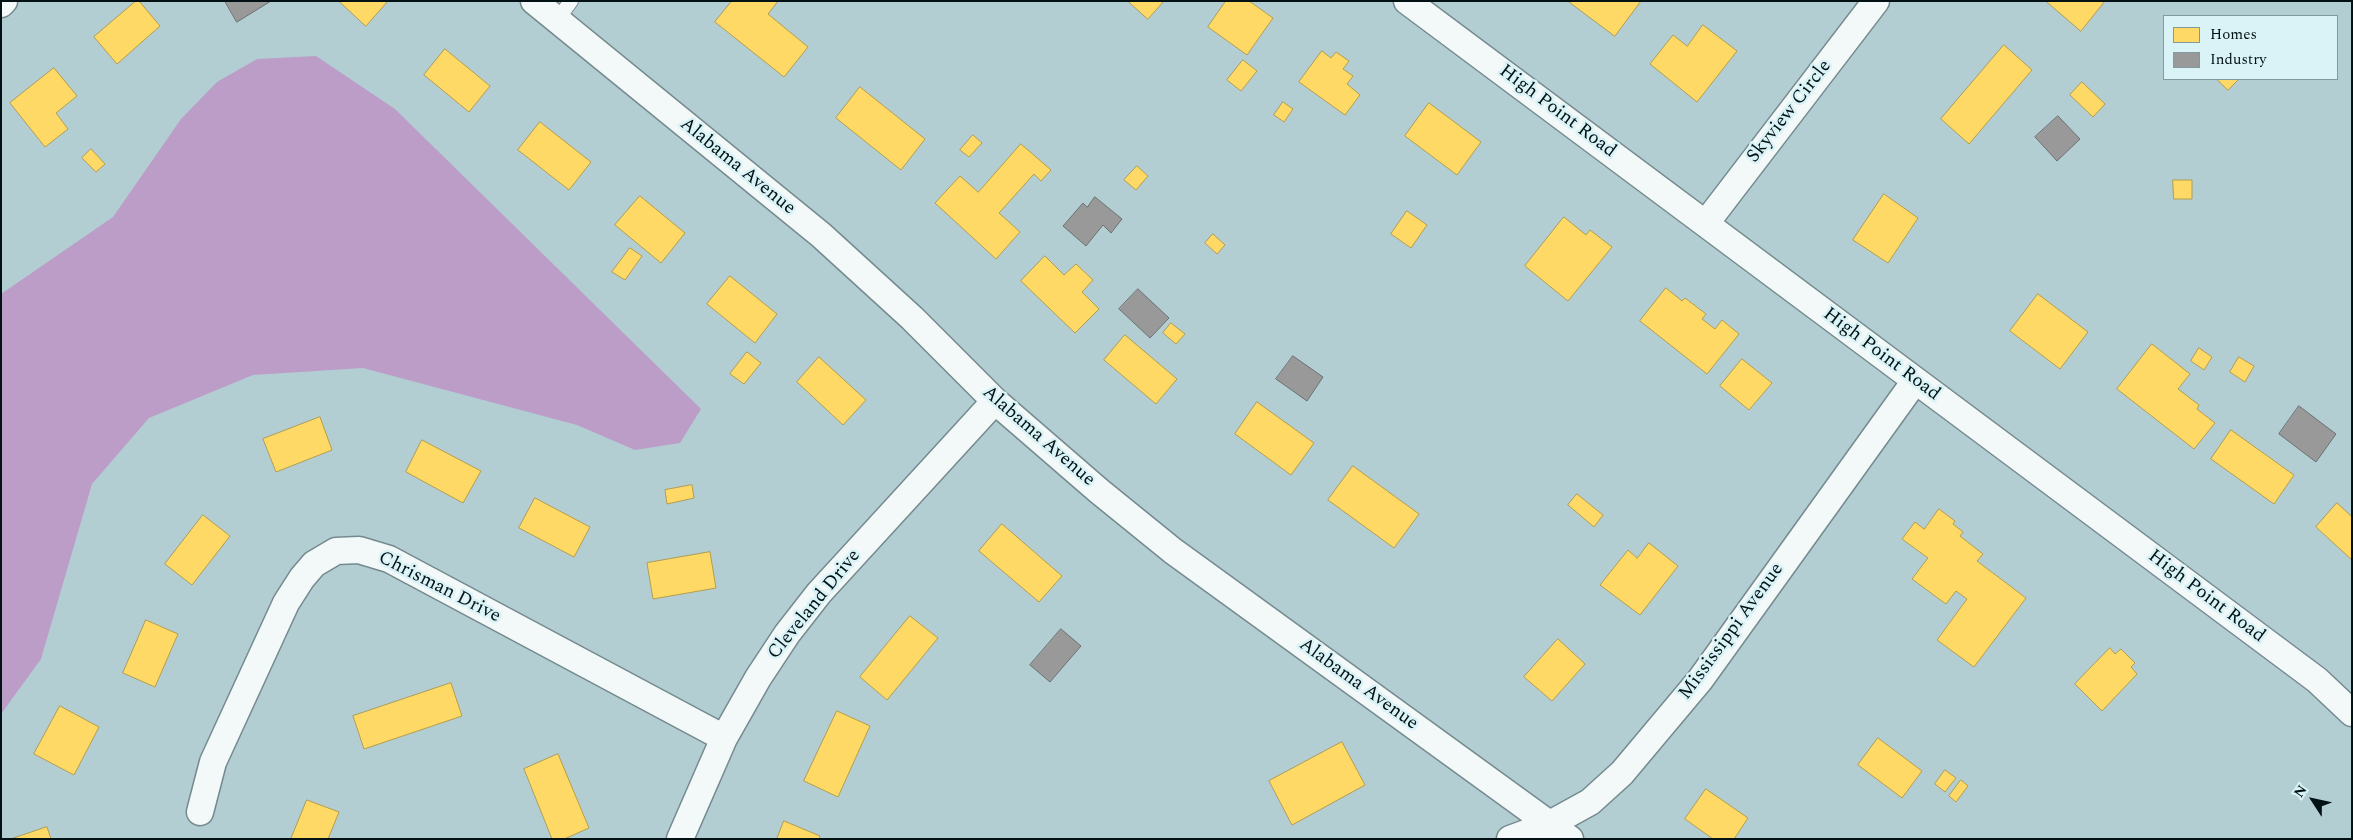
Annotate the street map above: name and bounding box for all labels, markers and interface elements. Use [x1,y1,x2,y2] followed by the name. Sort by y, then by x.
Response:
[2163,15,2338,80] legend
[2210,23,2257,46] text: Homes
[2210,48,2266,71] text: Industry
[1743,56,1837,168] street label: Skyview Circle
[1494,61,1620,163] street label: High Point Road
[675,113,799,221] street label: Alabama Avenue
[1818,304,1944,406] street label: High Point Road
[977,382,1099,492] street label: Alabama Avenue
[764,545,866,665] street label: Cleveland Drive
[2143,546,2269,648] street label: High Point Road
[374,547,504,629] street label: Chrisman Drive
[1675,559,1789,705] street label: Mississippi Avenue
[1294,634,1422,736] street label: Alabama Avenue
[2288,775,2338,825] north arrow
[2288,780,2312,802] text: N

